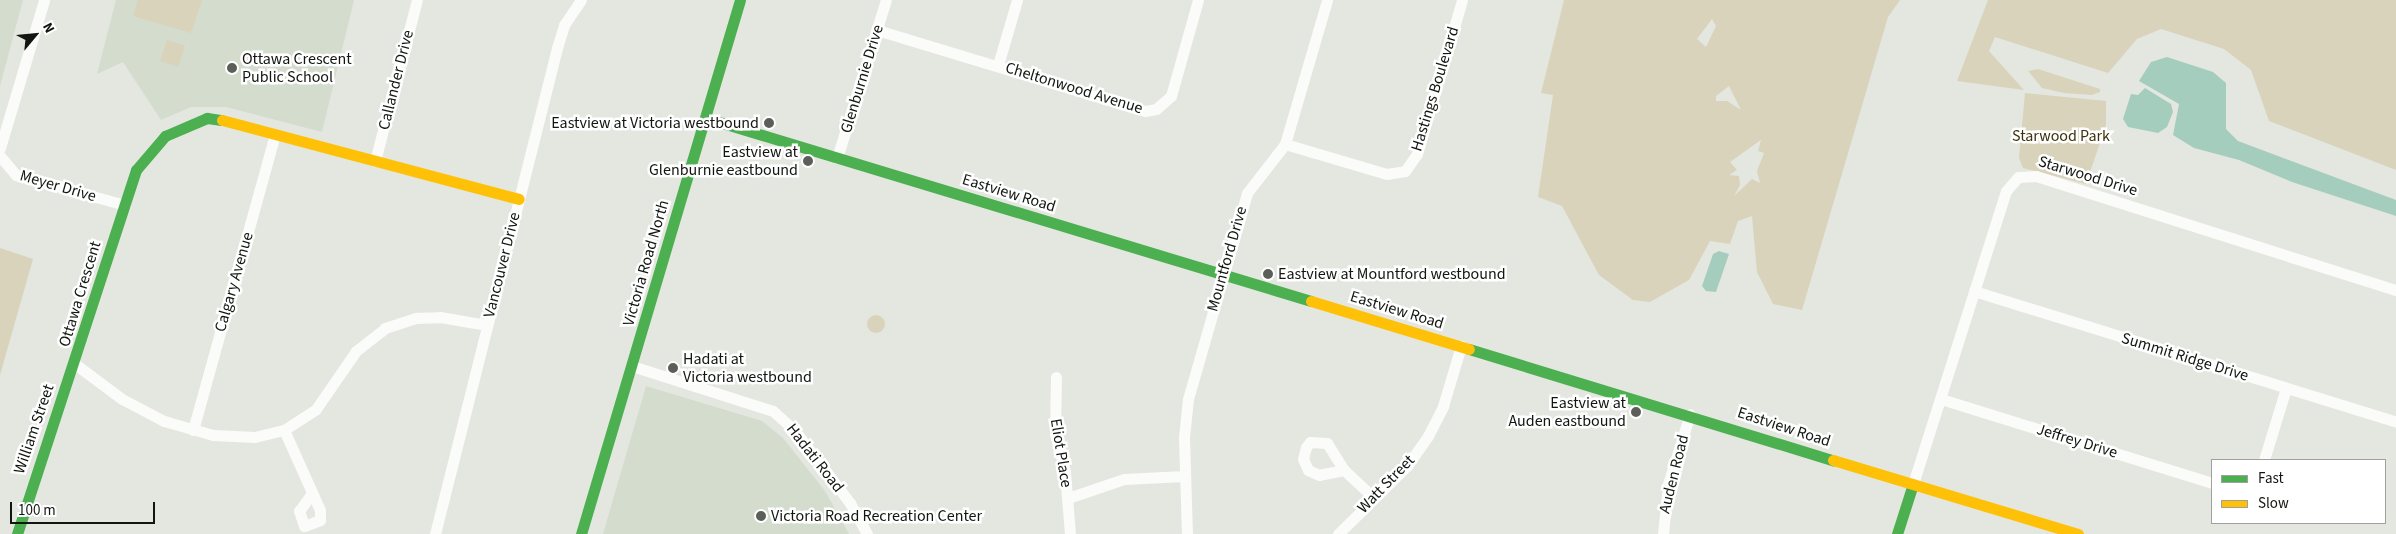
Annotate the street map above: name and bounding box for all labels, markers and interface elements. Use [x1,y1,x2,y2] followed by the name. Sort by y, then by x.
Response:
[10,10,60,60] north arrow
[37,19,59,37] text: N
[836,23,888,135] street label: Glenburnie Drive
[1407,24,1463,154] street label: Hastings Boulevard
[374,28,418,132] street label: Callander Drive
[242,49,352,87] place label: Ottawa Crescent Public School
[1003,58,1145,118] street label: Cheltonwood Avenue
[226,62,238,74] marker: Ottawa Crescent Public School
[551,113,759,133] place label: Eastview at Victoria westbound
[763,117,775,129] marker: Eastview at Victoria westbound
[2012,126,2110,146] park label: Starwood Park
[649,142,798,180] place label: Eastview at Glenburnie eastbound
[2036,152,2140,200] street label: Starwood Drive
[802,155,814,167] marker: Eastview at Glenburnie eastbound
[18,166,98,206] street label: Meyer Drive
[960,170,1058,216] street label: Eastview Road
[619,198,673,328] street label: Victoria Road North
[1203,204,1251,314] street label: Mountford Drive
[480,210,524,320] street label: Vancouver Drive
[211,230,257,334] street label: Calgary Avenue
[55,239,105,349] street label: Ottawa Crescent
[1278,264,1506,284] place label: Eastview at Mountford westbound
[1262,268,1274,280] marker: Eastview at Mountford westbound
[1348,287,1446,333] street label: Eastview Road
[2119,329,2251,385] street label: Summit Ridge Drive
[683,349,812,387] place label: Hadati at Victoria westbound
[667,362,679,374] marker: Hadati at Victoria westbound
[10,382,58,476] street label: William Street
[1509,393,1626,431] place label: Eastview at Auden eastbound
[1735,403,1833,451] street label: Eastview Road
[1630,406,1642,418] marker: Eastview at Auden eastbound
[1046,417,1076,489] street label: Eliot Place
[782,420,848,496] street label: Hadati Road
[2034,420,2120,462] street label: Jeffrey Drive
[1655,433,1693,515] street label: Auden Road
[1353,451,1419,517] street label: Watt Street
[2211,459,2386,524] legend
[2258,468,2284,489] text: Fast
[12,492,158,524] scale bar
[2258,493,2289,514] text: Slow
[18,500,56,521] text: 100 m
[771,506,982,526] place label: Victoria Road Recreation Center
[755,510,767,522] marker: Victoria Road Recreation Center

